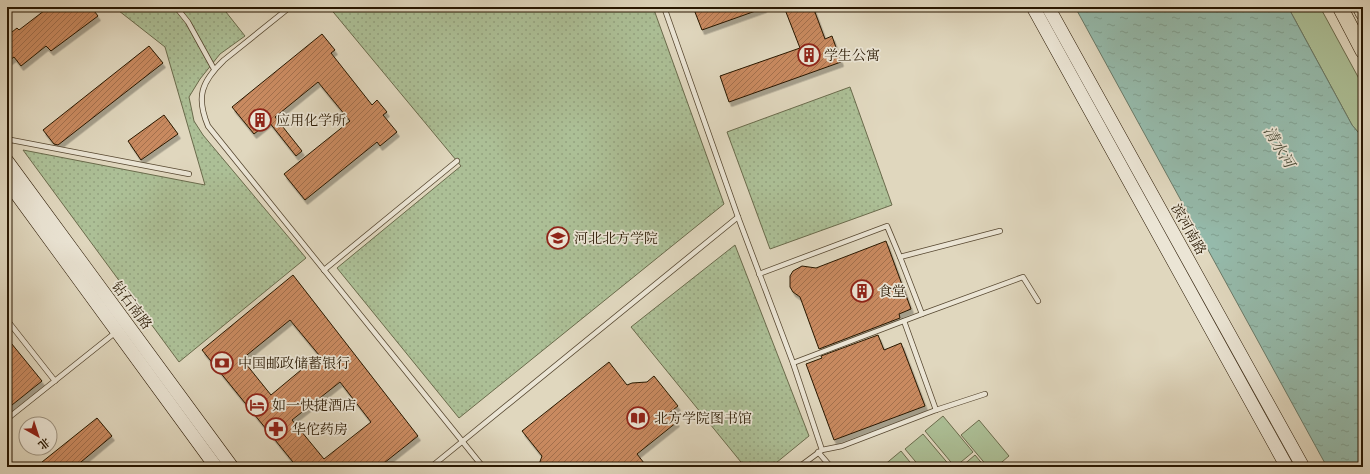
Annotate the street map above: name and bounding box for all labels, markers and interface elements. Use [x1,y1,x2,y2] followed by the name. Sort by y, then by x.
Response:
[796,42,822,68] building icon: 学生公寓
[824,46,880,65] place label: 学生公寓
[247,107,273,133] building icon: 应用化学所
[276,111,346,130] place label: 应用化学所
[1259,123,1301,174] water label: 清水河
[1167,200,1210,258] street label: 滨河南路
[545,225,571,251] school or university icon: 河北北方学院
[574,229,658,248] place label: 河北北方学院
[107,277,156,333] street label: 钻石南路
[849,278,875,304] building icon: 食堂
[878,282,906,301] place label: 食堂
[209,350,235,376] bank icon: 中国邮政储蓄银行
[238,354,350,373] place label: 中国邮政储蓄银行
[244,392,270,418] hotel icon: 如一快捷酒店
[272,396,356,415] place label: 如一快捷酒店
[625,405,651,431] library icon: 北方学院图书馆
[654,409,752,428] place label: 北方学院图书馆
[18,416,58,456] north arrow
[263,416,289,442] pharmacy icon: 华佗药房
[292,420,348,439] place label: 华佗药房
[35,434,53,453] text: 北

